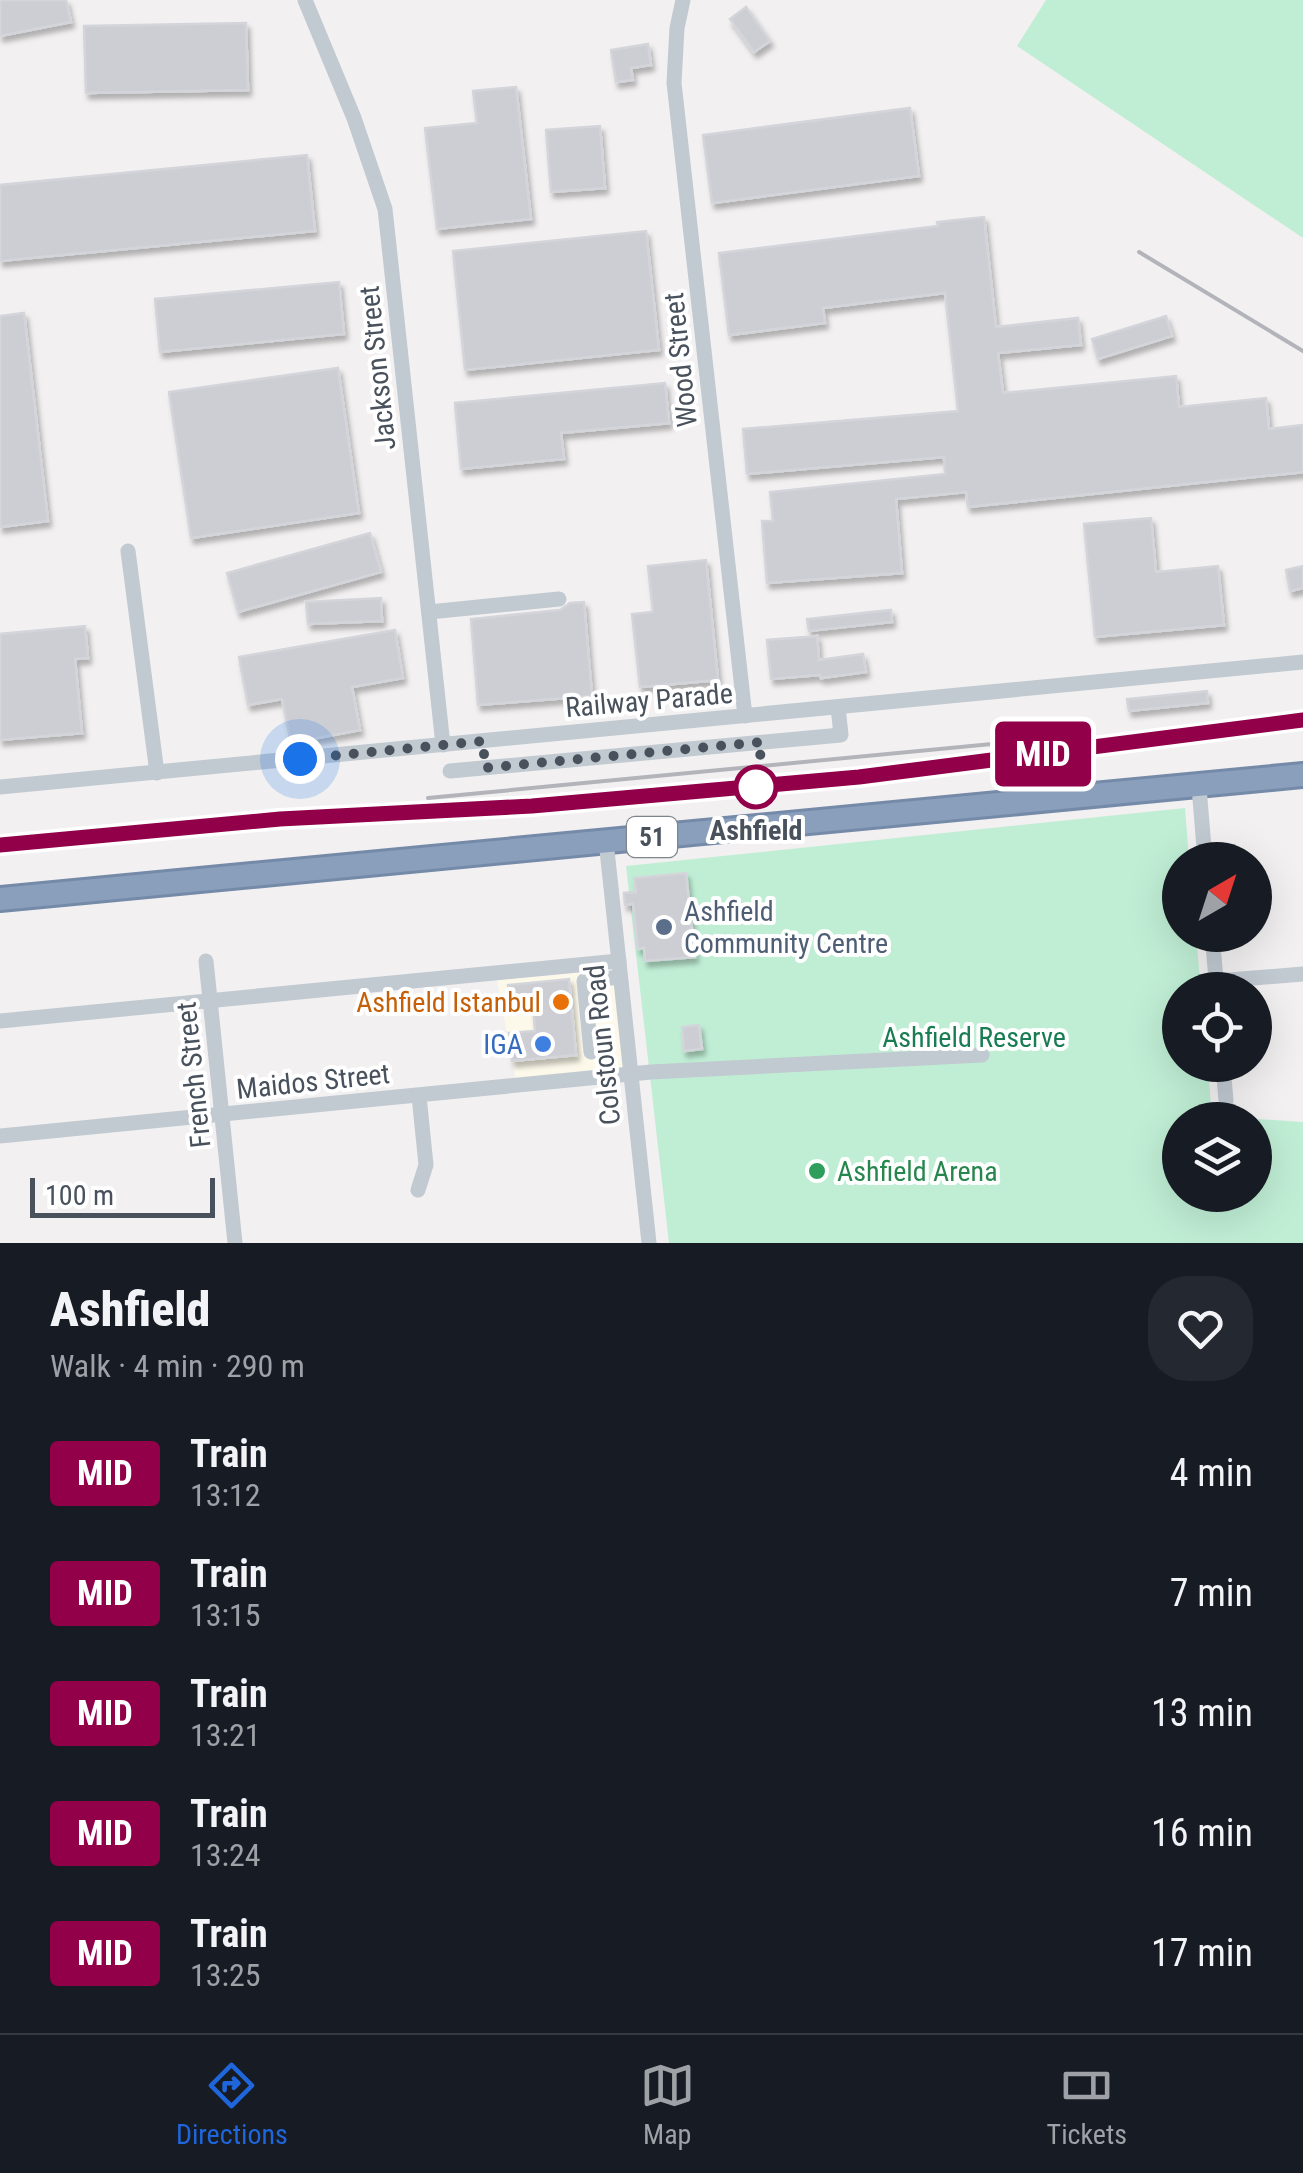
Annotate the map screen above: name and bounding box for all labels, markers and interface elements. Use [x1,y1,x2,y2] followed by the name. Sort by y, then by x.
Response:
[352,284,403,452] street label: Jackson Street
[657,291,704,429] street label: Wood Street
[564,677,734,724] street label: Railway Parade
[986,722,1100,786] line badge: MID
[275,734,325,784] your location
[1015,734,1071,775] text: MID
[735,766,777,808] marker: Ashfield
[710,814,802,847] place label: Ashfield
[627,817,677,857] road number: 51
[1162,842,1272,952] north arrow
[1162,842,1272,1212] map controls
[684,895,888,960] place label: Ashfield Community Centre
[653,916,675,938] marker: Ashfield Community Centre
[578,963,627,1127] street label: Colstoun Road
[1162,972,1272,1082] button: locate
[356,986,541,1019] place label: Ashfield Istanbul
[550,991,572,1013] marker: Ashfield Istanbul
[169,1000,218,1150] street label: French Street
[882,1021,1066,1054] park label: Ashfield Reserve
[483,1028,523,1061] place label: IGA
[532,1033,554,1055] marker: IGA
[235,1057,391,1106] street label: Maidos Street
[1162,1102,1272,1212] button: layers
[837,1155,998,1188] place label: Ashfield Arena
[806,1160,828,1182] marker: Ashfield Arena
[30,1173,215,1218] scale bar
[45,1179,114,1212] text: 100 m
[1148,1276,1253,1381] button: heart
[50,1281,210,1338] text: Ashfield
[50,1347,305,1385] text: Walk · 4 min · 290 m
[190,1432,268,1476] text: Train
[1170,1451,1253,1495] text: 4 min
[77,1453,133,1494] text: MID
[190,1476,261,1514] text: 13:12
[190,1552,268,1596] text: Train
[1170,1571,1253,1615] text: 7 min
[77,1573,133,1614] text: MID
[190,1596,261,1634] text: 13:15
[190,1672,268,1716] text: Train
[1151,1691,1253,1735] text: 13 min
[77,1693,133,1734] text: MID
[190,1716,261,1754] text: 13:21
[190,1792,268,1836] text: Train
[1151,1811,1253,1855] text: 16 min
[77,1813,133,1854] text: MID
[190,1836,261,1874] text: 13:24
[190,1912,268,1956] text: Train
[1151,1931,1253,1975] text: 17 min
[77,1933,133,1974] text: MID
[190,1956,261,1994] text: 13:25
[176,2058,288,2151] tab: Directions
[640,2058,695,2151] tab: Map
[1047,2058,1127,2151] tab: Tickets

